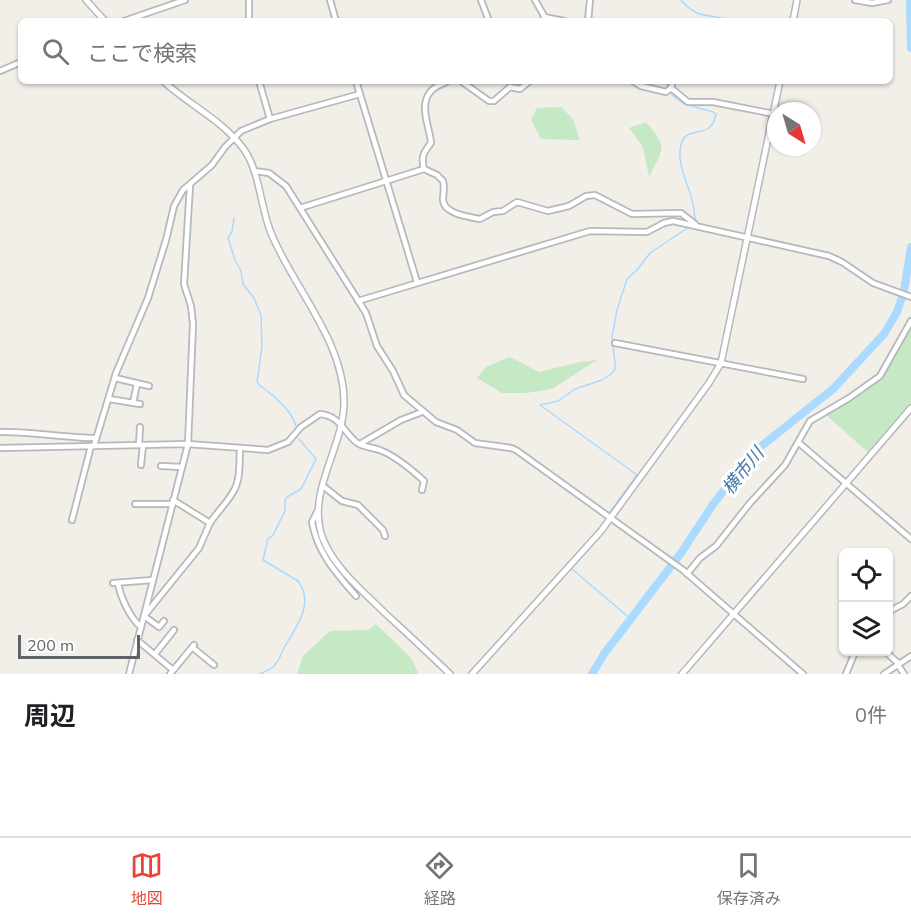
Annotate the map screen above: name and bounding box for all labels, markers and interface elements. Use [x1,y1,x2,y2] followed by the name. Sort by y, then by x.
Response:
[18,18,893,84] search box
[39,35,72,68] icon: search
[87,39,197,67] text: ここで検索
[767,102,821,156] north arrow
[717,441,770,499] water label: 横市川
[839,548,893,656] map controls
[839,548,893,602] button: locate
[839,602,893,656] button: layers
[18,632,140,660] scale bar
[27,635,74,655] text: 200 m
[24,699,76,732] text: 周辺
[855,702,887,727] text: 0件
[130,849,163,909] tab: 地図
[423,849,456,909] tab: 経路
[717,849,781,909] tab: 保存済み

